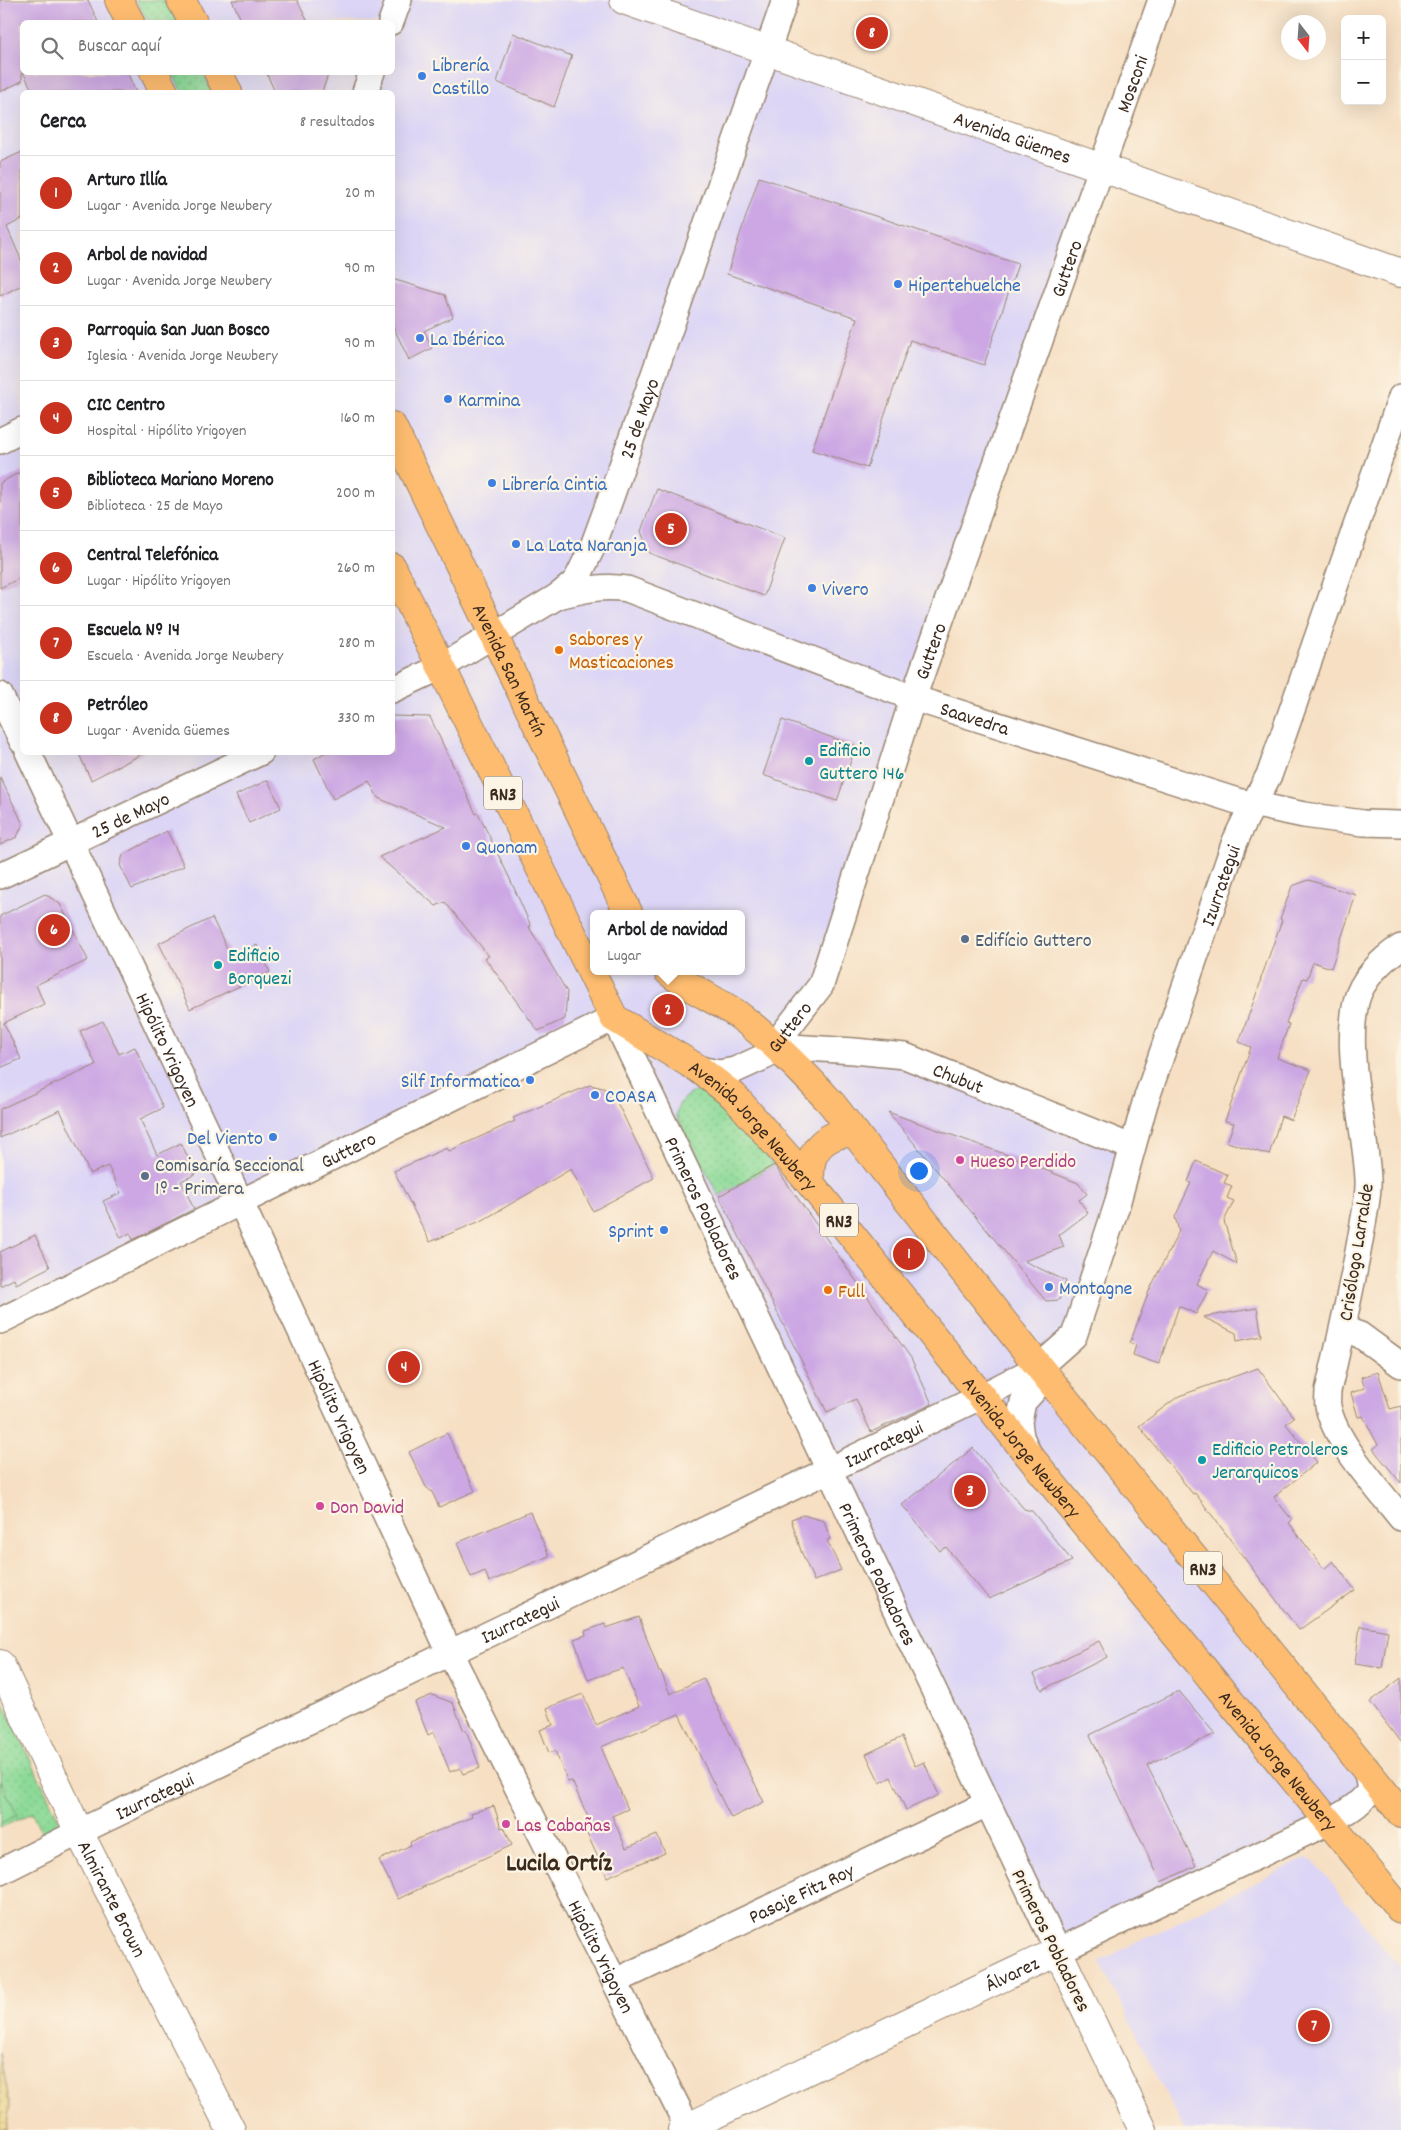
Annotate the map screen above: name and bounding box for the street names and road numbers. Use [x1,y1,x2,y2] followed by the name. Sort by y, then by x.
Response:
[1111,52,1157,117] street label: Mosconi
[949,106,1074,173] street label: Avenida Güemes
[1046,237,1092,302] street label: Guttero
[614,375,668,463] street label: 25 de Mayo
[463,600,552,743] street label: Avenida San Martín
[910,619,956,684] street label: Guttero
[936,696,1013,745] street label: Saavedra
[484,776,522,810] road number: RN3
[88,786,175,847] street label: 25 de Mayo
[1196,842,1250,930] street label: Izurrategui
[127,989,205,1113] street label: Hipólito Yrigoyen
[762,997,820,1060] street label: Guttero
[682,1055,823,1199] street label: Avenida Jorge Newbery
[928,1058,987,1103] street label: Chubut
[317,1126,382,1178] street label: Guttero
[656,1133,748,1286] street label: Primeros Pobladores
[1333,1181,1383,1323] street label: Crisólogo Larralde
[820,1204,858,1236] road number: RN3
[299,1356,376,1480] street label: Hipólito Yrigoyen
[954,1372,1086,1526] street label: Avenida Jorge Newbery
[841,1415,929,1477] street label: Izurrategui
[830,1499,922,1651] street label: Primeros Pobladores
[1184,1552,1222,1585] road number: RN3
[477,1591,565,1653] street label: Izurrategui
[1210,1686,1343,1839] street label: Avenida Jorge Newbery
[112,1767,200,1829] street label: Izurrategui
[69,1836,152,1963] street label: Almirante Brown
[745,1858,861,1933] street label: Pasaje Fitz Roy
[1003,1865,1096,2017] street label: Primeros Pobladores
[559,1896,639,2019] street label: Hipólito Yrigoyen
[981,1951,1045,2001] street label: Álvarez

